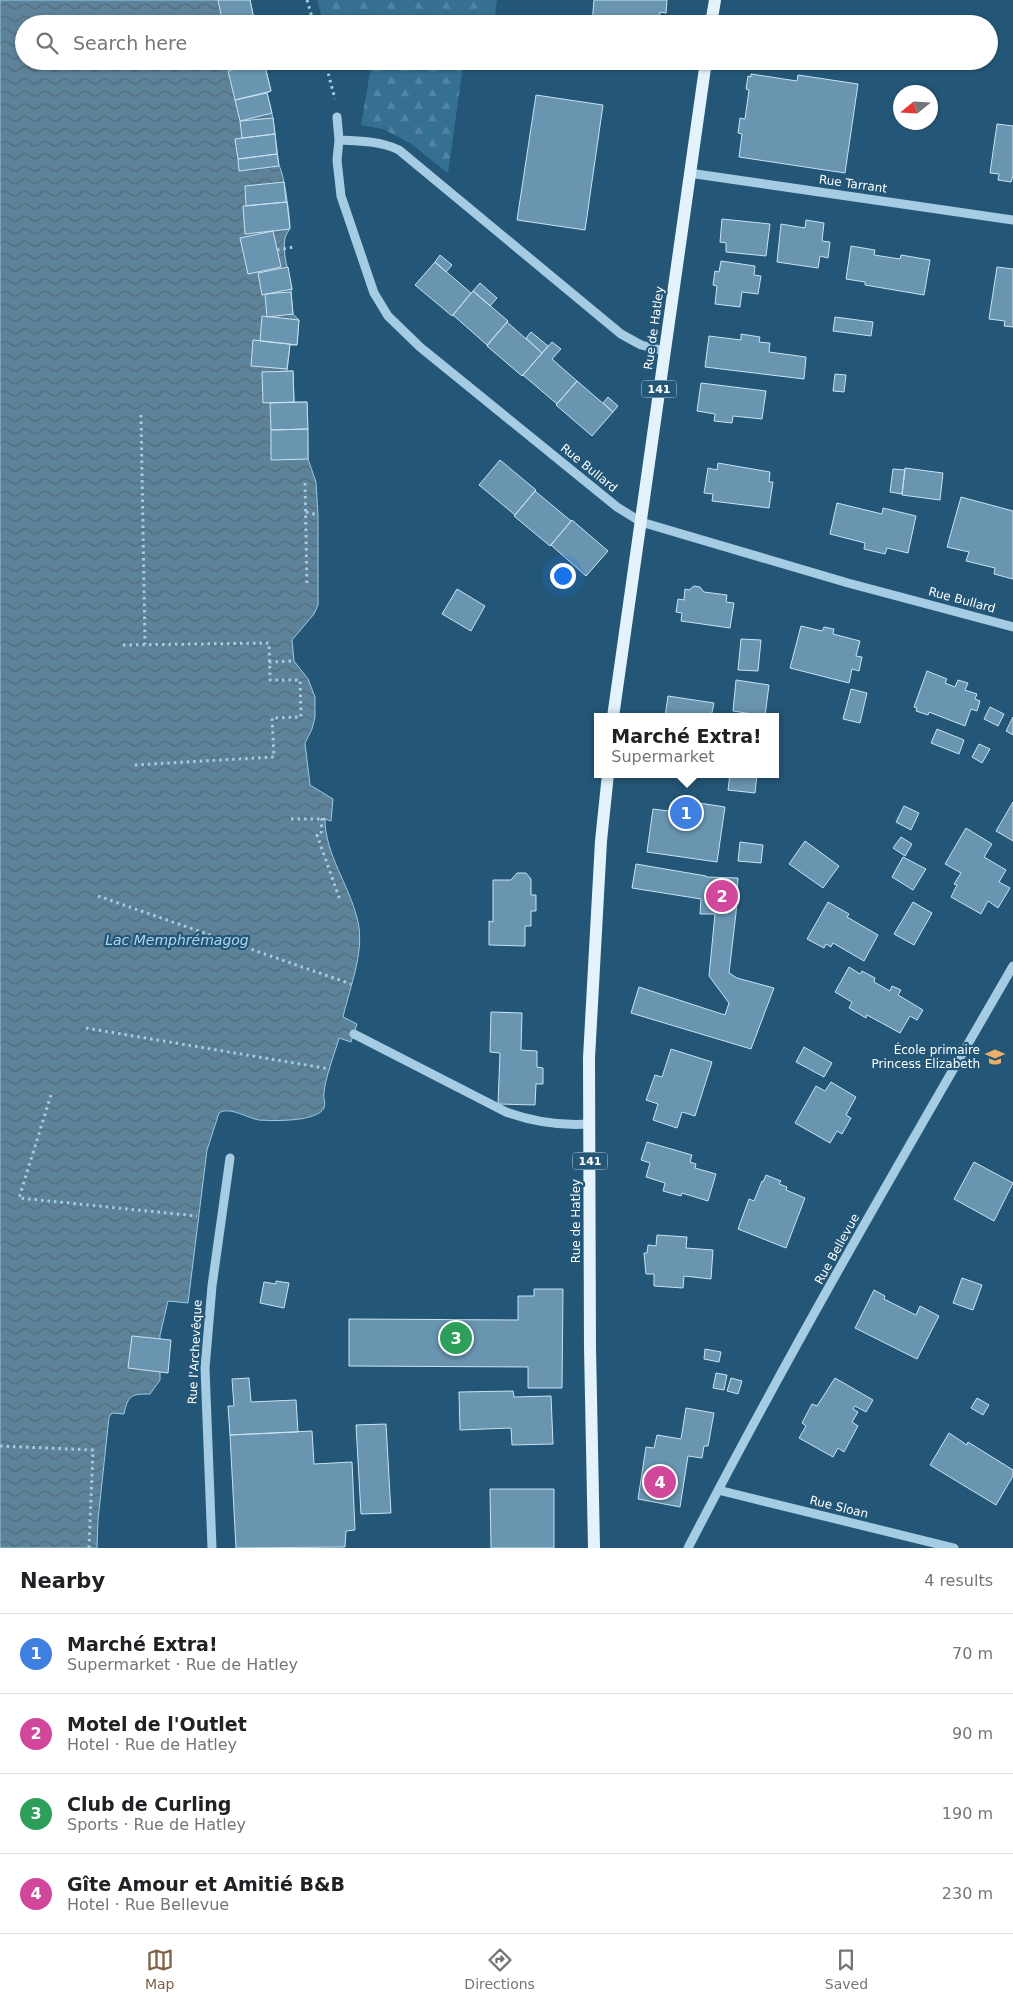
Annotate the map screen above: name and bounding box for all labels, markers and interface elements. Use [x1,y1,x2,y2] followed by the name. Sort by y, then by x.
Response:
[15,15,998,70] search box
[33,29,61,57] icon: search
[73,32,187,54] text: Search here
[893,85,938,130] north arrow
[818,172,888,196] street label: Rue Tarrant
[641,285,667,371] street label: Rue de Hatley
[642,380,676,398] road number: 141
[558,441,620,495] street label: Rue Bullard
[550,563,576,589] your location
[927,584,997,616] street label: Rue Bullard
[594,713,779,778] popup
[611,725,762,747] text: Marché Extra!
[611,747,715,766] text: Supermarket
[670,794,702,832] pin: 1
[706,877,738,915] pin: 2
[105,932,249,948] water label: Lac Memphrémagog
[872,1042,980,1071] place label: École primaire Princess Elizabeth
[984,1046,1006,1068] school or university icon: École primaire Princess Elizabeth
[572,1152,608,1170] road number: 141
[569,1179,583,1263] street label: Rue de Hatley
[812,1211,862,1287] street label: Rue Bellevue
[185,1299,205,1405] street label: Rue l'Archevêque
[440,1319,472,1357] pin: 3
[644,1463,676,1501] pin: 4
[808,1493,870,1521] street label: Rue Sloan
[20,1569,105,1593] text: Nearby
[924,1571,993,1590] text: 4 results
[67,1633,218,1655] text: Marché Extra!
[30,1644,42,1663] text: 1
[952,1644,993,1663] text: 70 m
[67,1655,298,1674] text: Supermarket · Rue de Hatley
[67,1713,247,1735] text: Motel de l'Outlet
[30,1724,42,1743] text: 2
[952,1724,993,1743] text: 90 m
[67,1735,237,1754] text: Hotel · Rue de Hatley
[67,1793,231,1815] text: Club de Curling
[30,1804,42,1823] text: 3
[942,1804,993,1823] text: 190 m
[67,1815,246,1834] text: Sports · Rue de Hatley
[67,1873,345,1895] text: Gîte Amour et Amitié B&B
[30,1884,42,1903] text: 4
[942,1884,993,1903] text: 230 m
[67,1895,229,1914] text: Hotel · Rue Bellevue
[145,1946,174,1992] tab: Map
[464,1946,535,1992] tab: Directions
[825,1946,868,1992] tab: Saved

